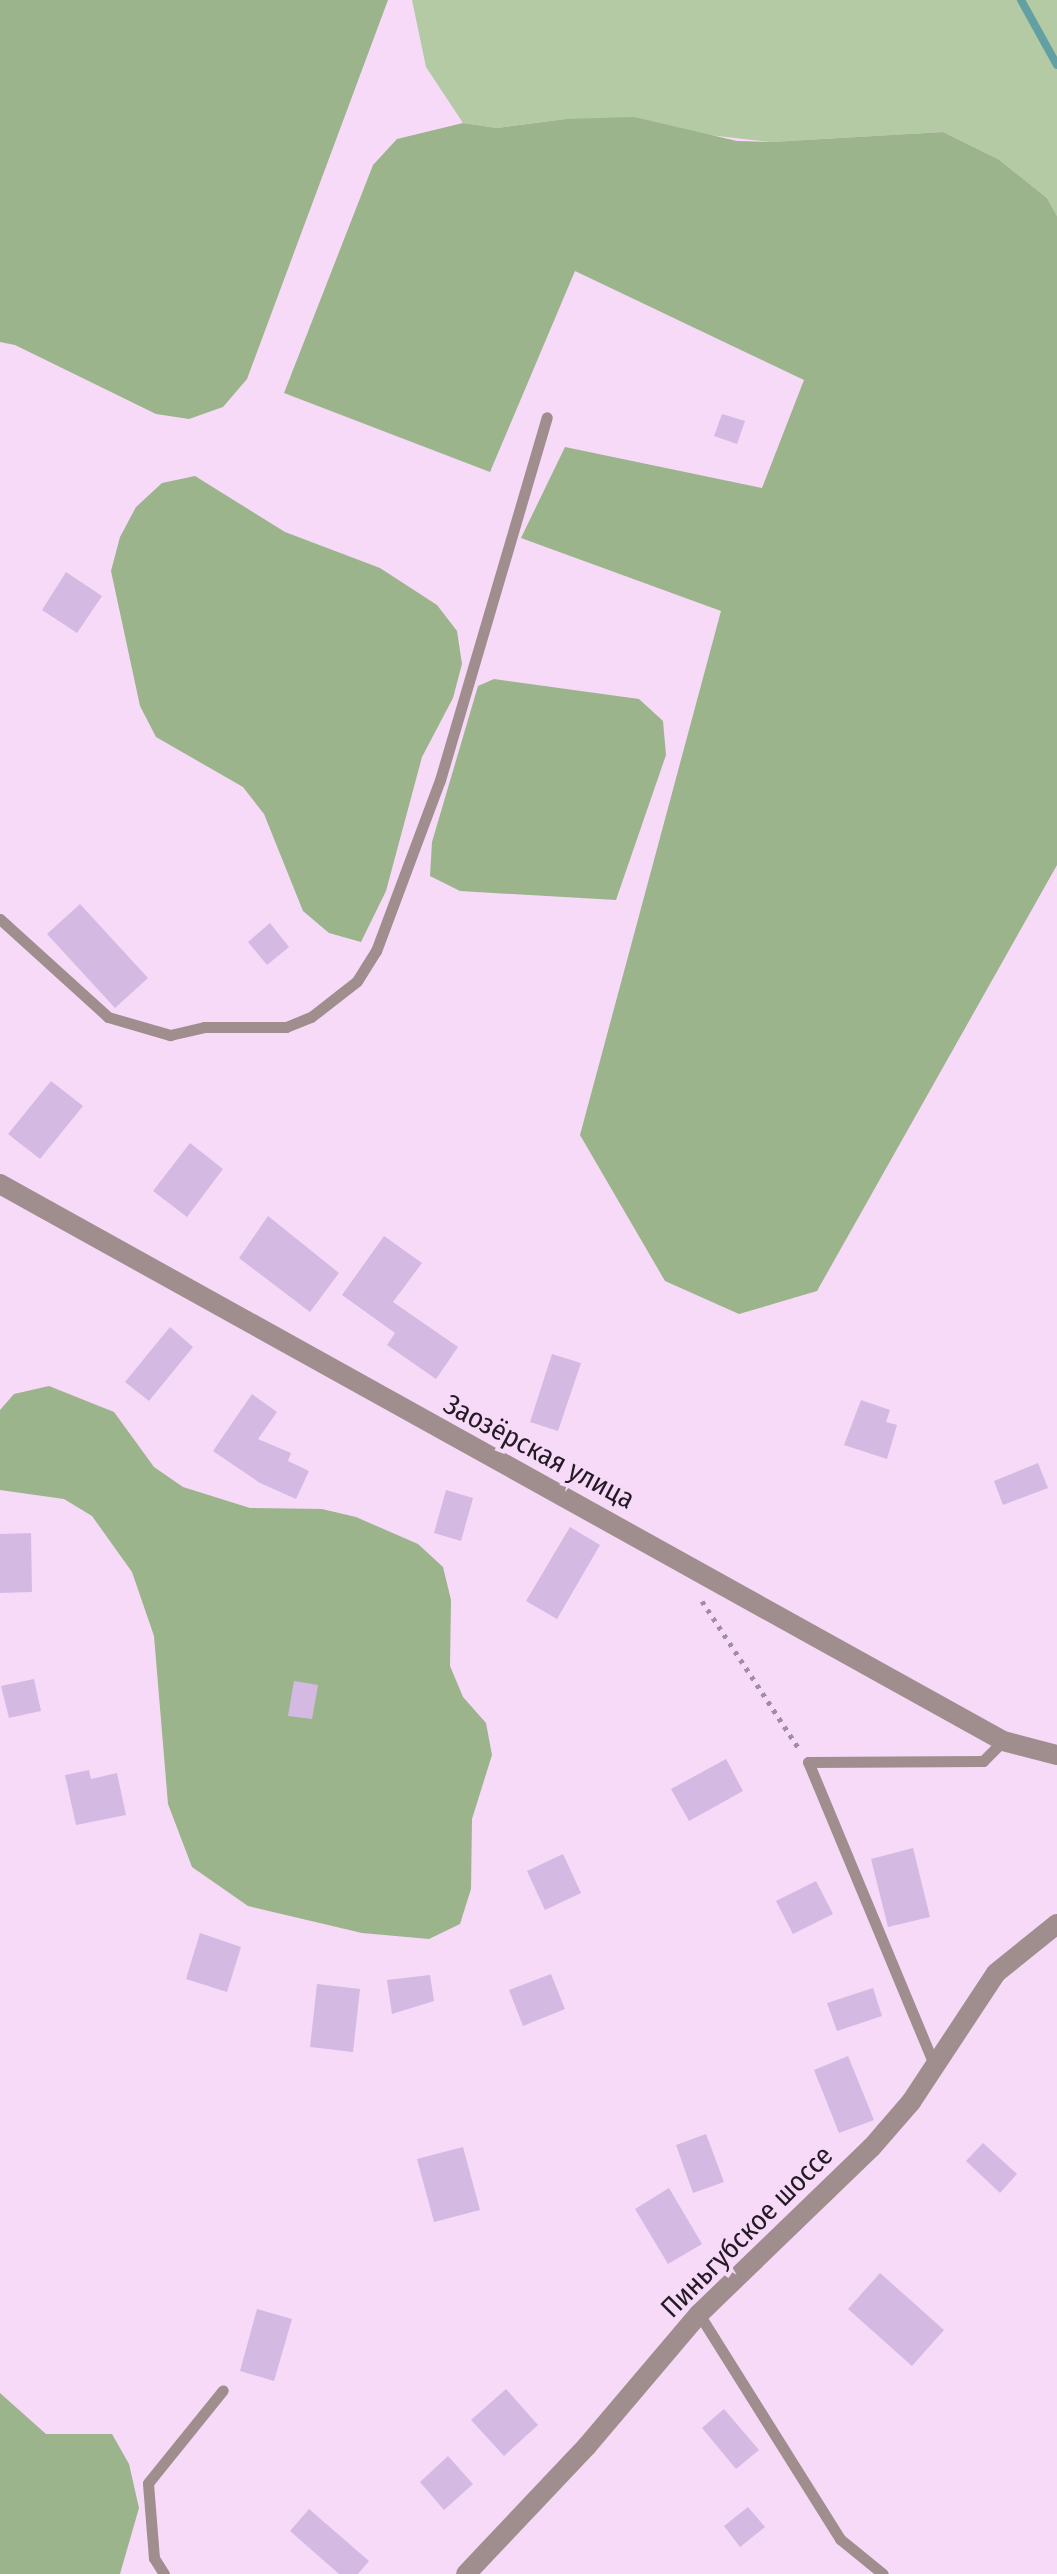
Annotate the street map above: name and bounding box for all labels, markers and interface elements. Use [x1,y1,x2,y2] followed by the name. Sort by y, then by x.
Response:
[438,1388,640,1516] street label: Заозёрская улица
[654,2139,840,2325] street label: Пиньгубское шоссе

